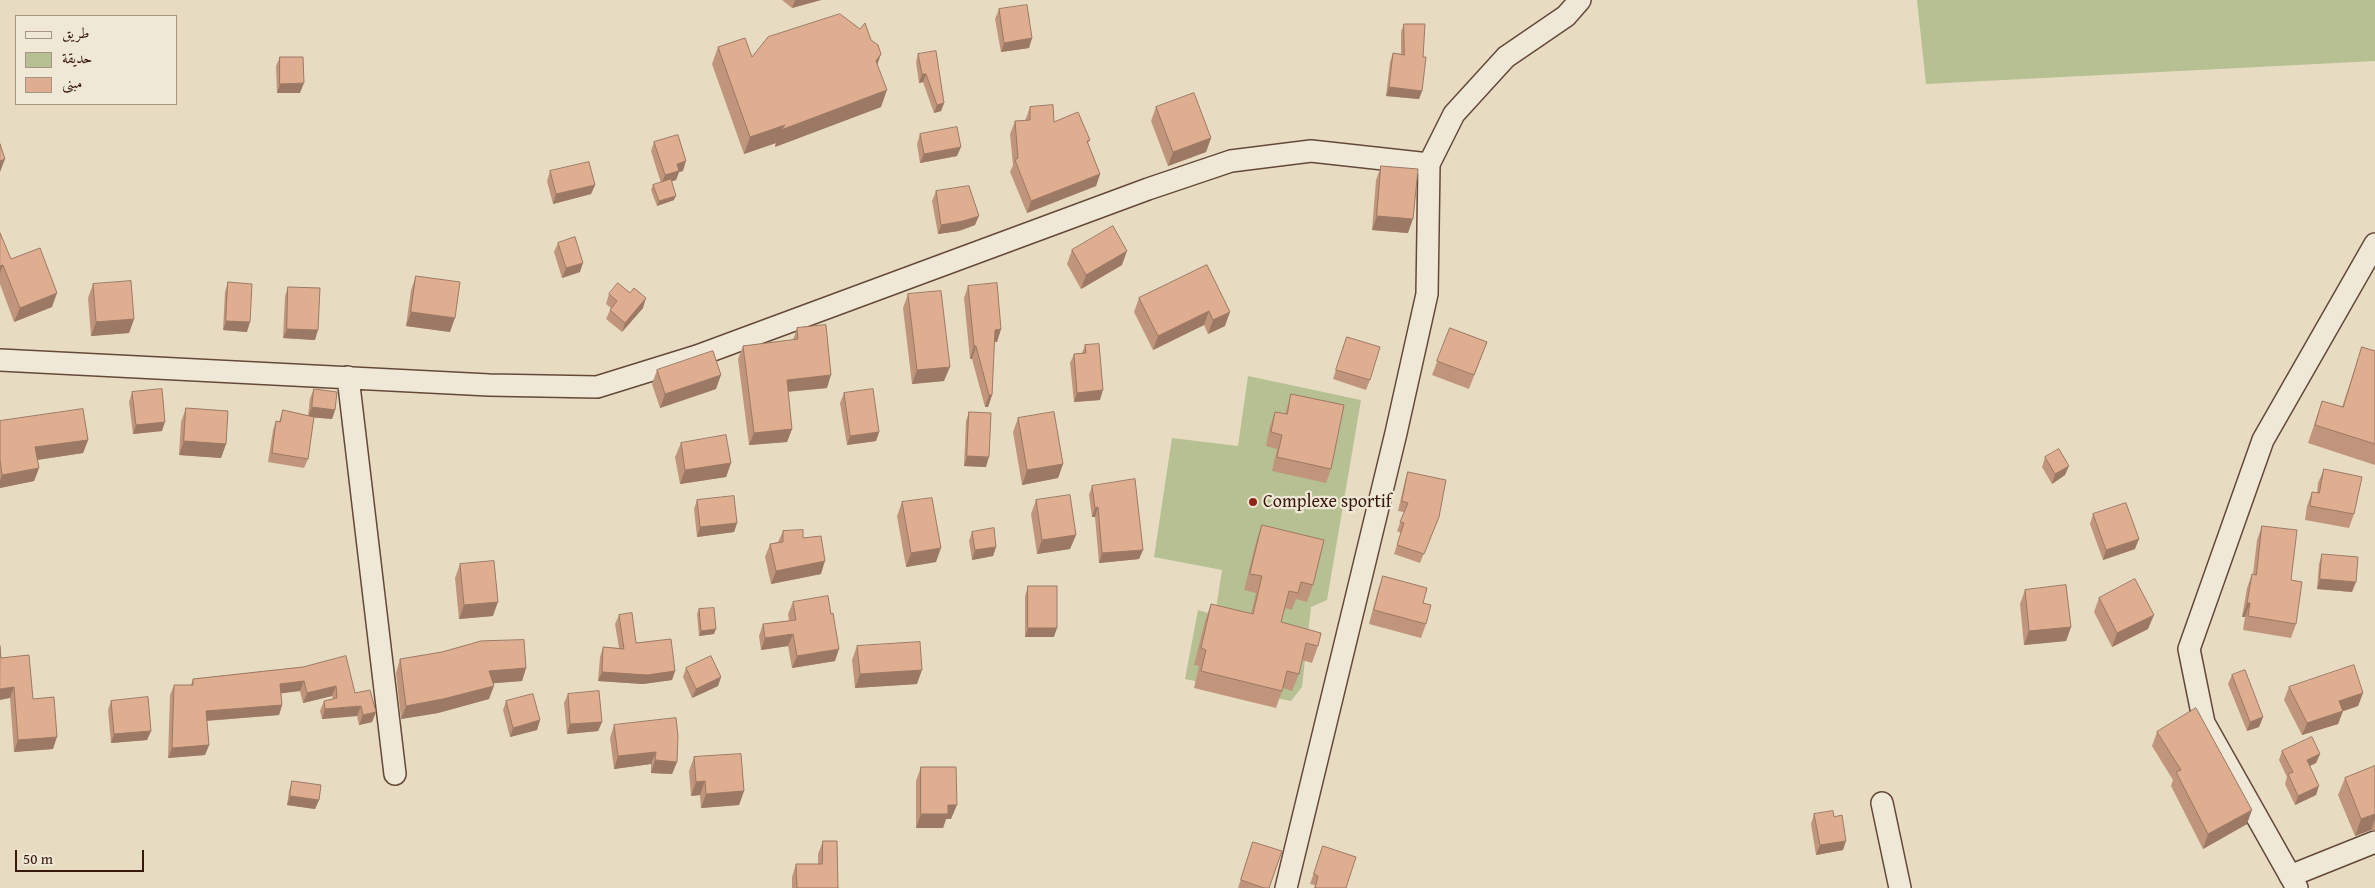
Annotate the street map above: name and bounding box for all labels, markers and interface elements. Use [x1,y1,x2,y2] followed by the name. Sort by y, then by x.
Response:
[15,15,178,105] legend
[62,22,89,43] text: طريق
[62,47,92,68] text: حديقة
[62,72,82,93] text: مبنى
[1263,491,1392,513] place label: Complexe sportif
[1247,496,1259,508] marker: Complexe sportif
[18,840,146,872] scale bar
[23,848,53,869] text: 50 m

